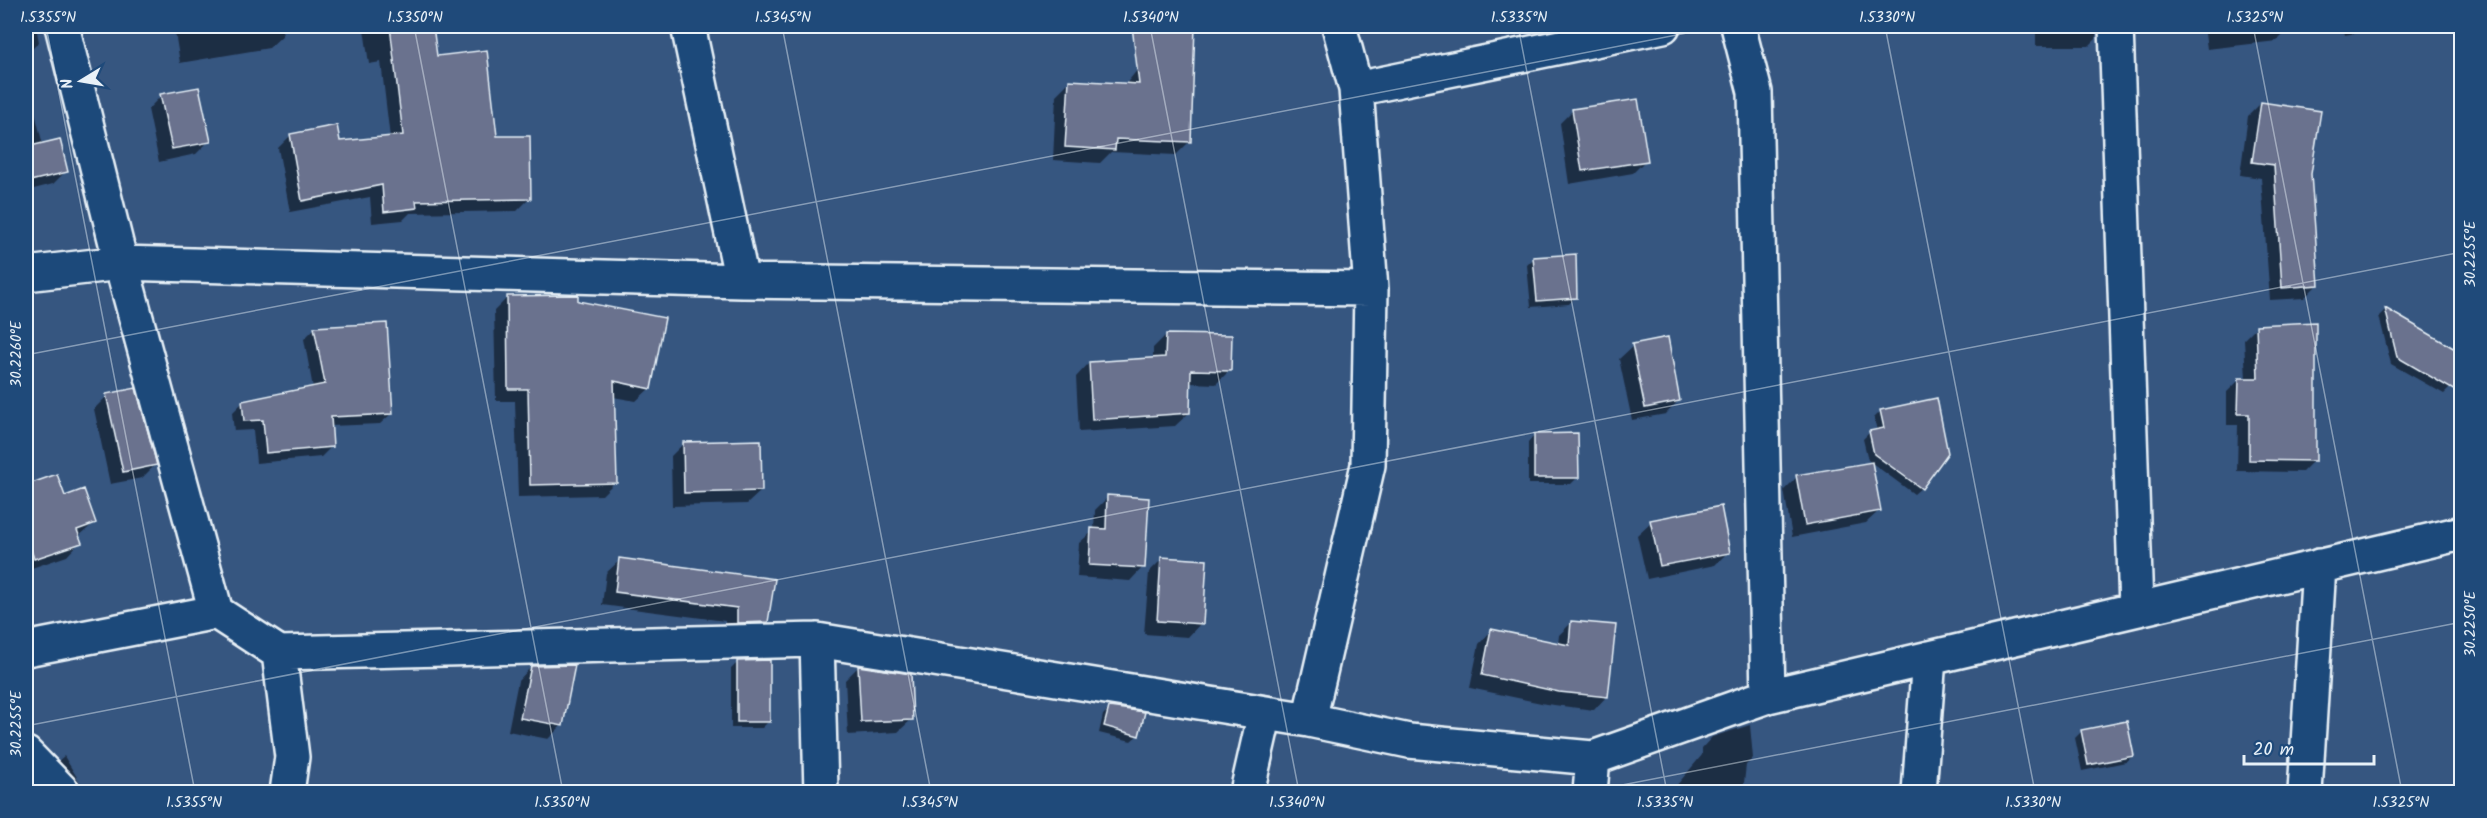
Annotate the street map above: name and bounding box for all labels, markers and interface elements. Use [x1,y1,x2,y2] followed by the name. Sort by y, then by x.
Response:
[20,6,76,30] text: 1.5355°N
[387,6,443,30] text: 1.5350°N
[755,6,811,30] text: 1.5345°N
[1123,6,1179,30] text: 1.5340°N
[1491,6,1547,30] text: 1.5335°N
[1859,6,1915,30] text: 1.5330°N
[2227,6,2283,30] text: 1.5325°N
[51,51,111,111] north arrow
[55,76,81,91] text: N
[2459,219,2483,288] text: 30.2255°E
[5,319,29,387] text: 30.2260°E
[2459,590,2483,657] text: 30.2250°E
[5,689,29,758] text: 30.2255°E
[2244,728,2374,766] scale bar
[2253,736,2294,765] text: 20 m
[166,791,222,815] text: 1.5355°N
[534,791,590,815] text: 1.5350°N
[902,791,958,815] text: 1.5345°N
[1269,791,1325,815] text: 1.5340°N
[1637,791,1693,815] text: 1.5335°N
[2005,791,2061,815] text: 1.5330°N
[2373,791,2429,815] text: 1.5325°N

